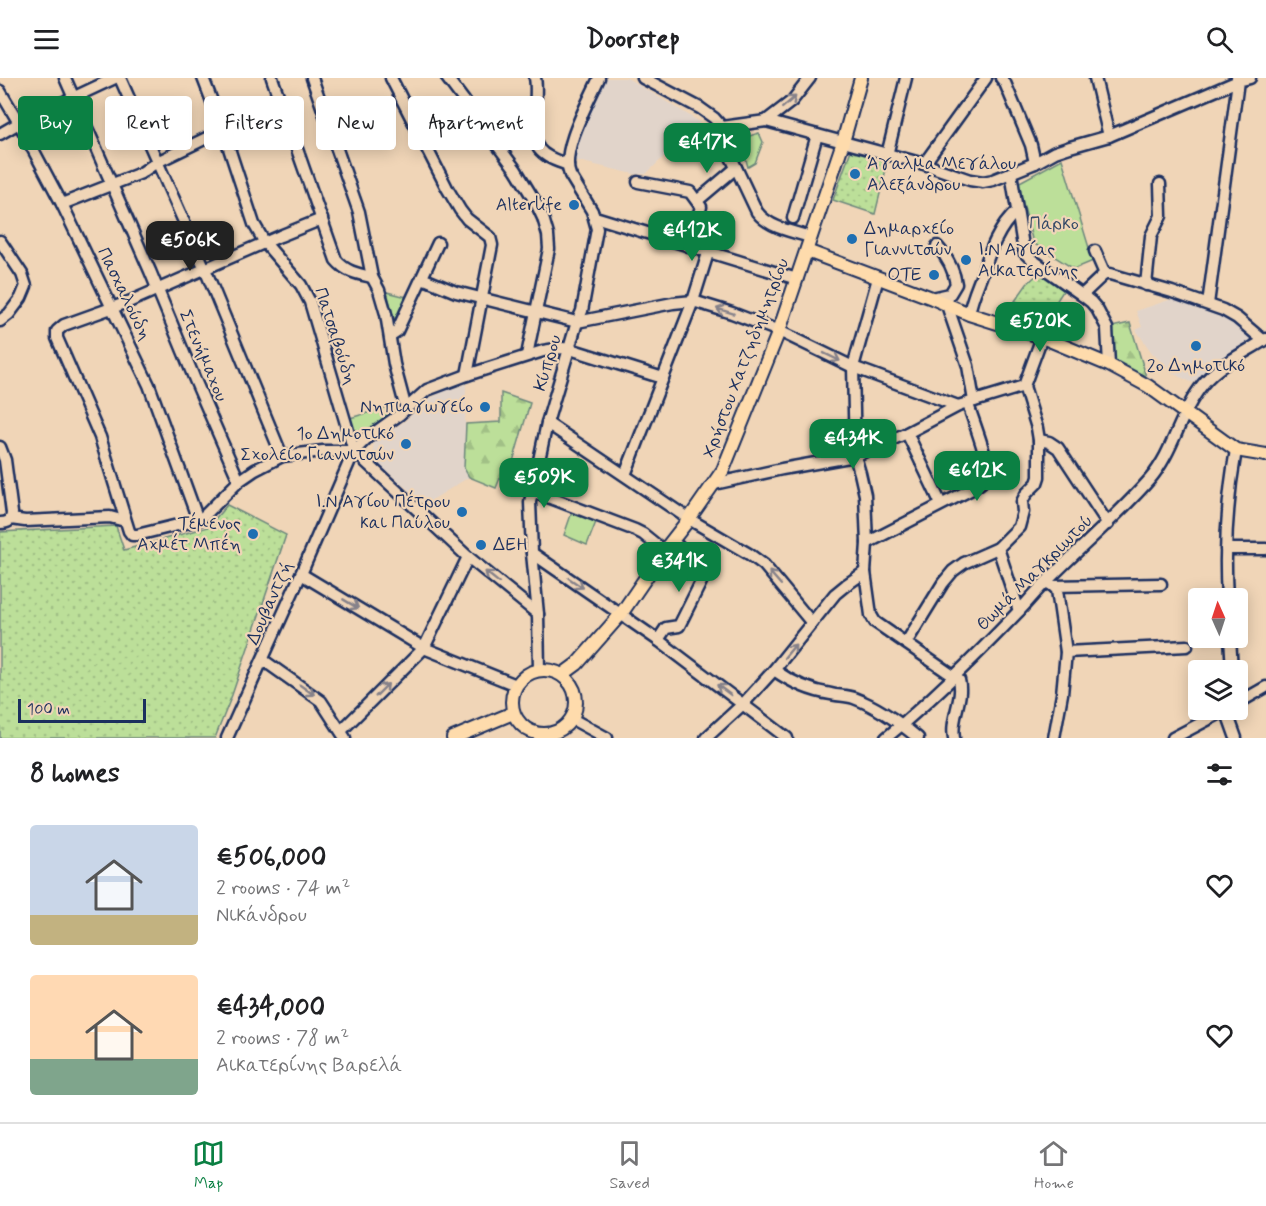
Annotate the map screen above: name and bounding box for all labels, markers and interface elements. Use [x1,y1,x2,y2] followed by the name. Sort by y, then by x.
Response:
[586,22,680,57] text: Doorstep
[30,23,63,56] icon: menu
[1203,23,1236,56] icon: search
[18,96,93,150] chip: Buy
[105,96,192,150] chip: Rent
[204,96,304,150] chip: Filters
[316,96,396,150] chip: New
[408,96,545,150] chip: Apartment
[781,96,797,109] one-way arrow
[665,123,749,174] pin: €417K
[678,129,736,156] text: €417K
[867,152,1016,197] place label: Άγαλμα Μεγάλου Αλεξάνδρου
[848,167,862,181] marker: Άγαλμα Μεγάλου Αλεξάνδρου
[496,193,562,217] place label: Alterlife
[567,198,581,212] marker: Alterlife
[650,211,734,262] pin: €412K
[1029,212,1079,236] park label: Πάρκο
[662,217,722,244] text: €412K
[864,217,954,262] place label: Δημαρχείο Γιαννιτσών
[148,221,232,272] pin: €506K
[160,227,220,254] text: €506K
[845,232,859,246] marker: Δημαρχείο Γιαννιτσών
[978,238,1078,283] place label: Ι.Ν Αγίας Αικατερίνης
[91,244,157,344] street label: Πασχαλούδη
[959,253,973,267] marker: Ι.Ν Αγίας Αικατερίνης
[697,255,795,461] street label: Χρήστου Χατζηδημητρίου
[887,263,922,287] place label: ΟΤΕ
[927,268,941,282] marker: ΟΤΕ
[308,284,362,388] street label: Πατσαβούδη
[998,302,1082,353] pin: €520K
[715,305,734,316] one-way arrow
[173,306,233,406] street label: Στενήμαχου
[1009,308,1071,335] text: €520K
[528,332,568,394] street label: Κύπρου
[1189,339,1203,353] marker: 2ο Δημοτικό
[822,351,840,363] one-way arrow
[1147,354,1245,378] place label: 2ο Δημοτικό
[360,395,473,419] place label: Νηπιαγωγείο
[478,400,492,414] marker: Νηπιαγωγείο
[811,419,895,470] pin: €434K
[240,422,394,467] place label: 1ο Δημοτικό Σχολείο Γιαννιτσών
[823,425,883,452] text: €434K
[399,437,413,451] marker: 1ο Δημοτικό Σχολείο Γιαννιτσών
[935,451,1019,502] pin: €612K
[948,457,1006,484] text: €612K
[502,458,586,509] pin: €509K
[513,464,575,491] text: €509K
[316,489,450,535] place label: Ι.Ν Αγίου Πέτρου και Παύλου
[455,505,469,519] marker: Ι.Ν Αγίου Πέτρου και Παύλου
[971,509,1099,637] street label: Θωμά Μαγκριωτού
[137,511,241,557] place label: Τέμενος Αχμέτ Μπέη
[246,527,260,541] marker: Τέμενος Αχμέτ Μπέη
[493,533,528,557] place label: ΔΕΗ
[474,538,488,552] marker: ΔΕΗ
[637,542,721,593] pin: €341K
[651,548,707,575] text: €341K
[241,557,299,649] street label: Δουβαντζή
[485,571,501,584] one-way arrow
[768,571,782,586] one-way arrow
[568,577,584,589] one-way arrow
[1188,588,1248,648] north arrow
[1188,588,1248,720] map controls
[342,598,359,610] one-way arrow
[784,643,797,659] one-way arrow
[1188,660,1248,720] button: layers
[375,682,389,697] one-way arrow
[716,683,732,696] one-way arrow
[298,684,314,697] one-way arrow
[18,696,146,724] scale bar
[27,699,70,720] text: 100 m
[30,757,120,791] text: 8 homes
[1203,758,1236,791] icon: filters
[216,841,326,875] text: €506,000
[78,849,150,921] icon: home
[1203,869,1236,902] icon: heart
[216,875,350,902] text: 2 rooms · 74 m²
[216,902,307,929] text: Νικάνδρου
[216,991,325,1025] text: €434,000
[78,999,150,1071] icon: home
[1203,1019,1236,1052] icon: heart
[216,1025,349,1052] text: 2 rooms · 78 m²
[216,1052,402,1079] text: Αικατερίνης Βαρελά
[192,1137,225,1194] tab: Map
[609,1137,650,1194] tab: Saved
[1034,1137,1074,1194] tab: Home

